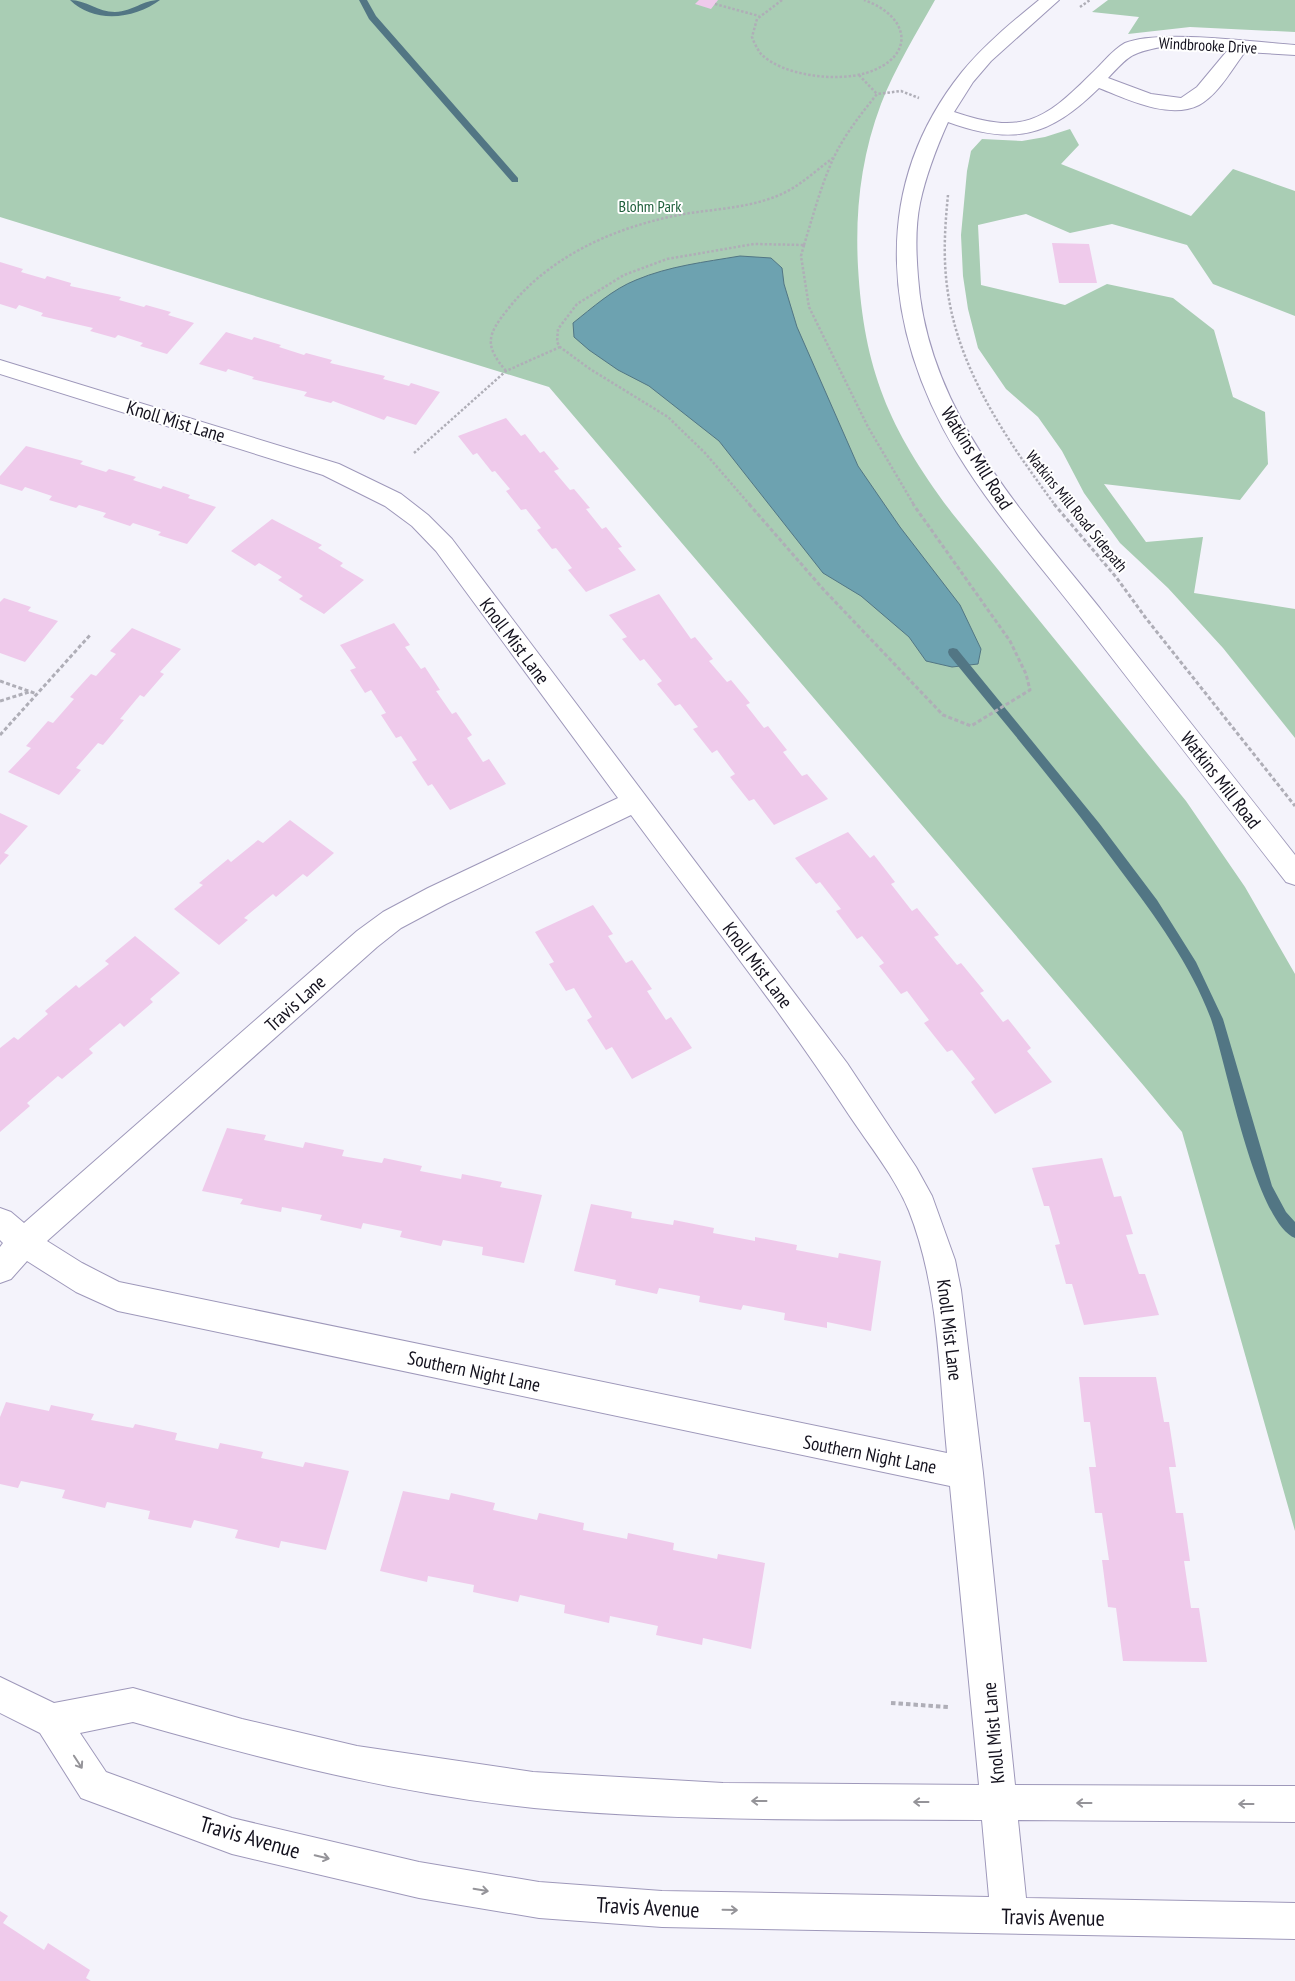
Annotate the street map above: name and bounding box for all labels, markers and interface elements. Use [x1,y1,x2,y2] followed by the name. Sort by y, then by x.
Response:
[1158,32,1258,58] street label: Windbrooke Drive
[619,196,682,216] park label: Blohm Park
[124,395,228,447] street label: Knoll Mist Lane
[936,402,1018,514] street label: Watkins Mill Road
[1022,446,1132,576] street label: Watkins Mill Road Sidepath
[475,593,555,689] street label: Knoll Mist Lane
[1176,727,1266,833] street label: Watkins Mill Road
[718,917,798,1013] street label: Knoll Mist Lane
[260,970,330,1036] street label: Travis Lane
[932,1278,968,1382] street label: Knoll Mist Lane
[405,1345,543,1397] street label: Southern Night Lane
[801,1429,939,1479] street label: Southern Night Lane
[977,1681,1009,1785] street label: Knoll Mist Lane
[74,1754,84,1768] one-way arrow
[751,1796,768,1806] one-way arrow
[914,1797,930,1807] one-way arrow
[1076,1798,1092,1808] one-way arrow
[1239,1799,1255,1809] one-way arrow
[197,1809,303,1865] street label: Travis Avenue
[313,1853,329,1862] one-way arrow
[472,1886,488,1896] one-way arrow
[596,1890,700,1924] street label: Travis Avenue
[1001,1902,1105,1932] street label: Travis Avenue
[721,1905,737,1915] one-way arrow

